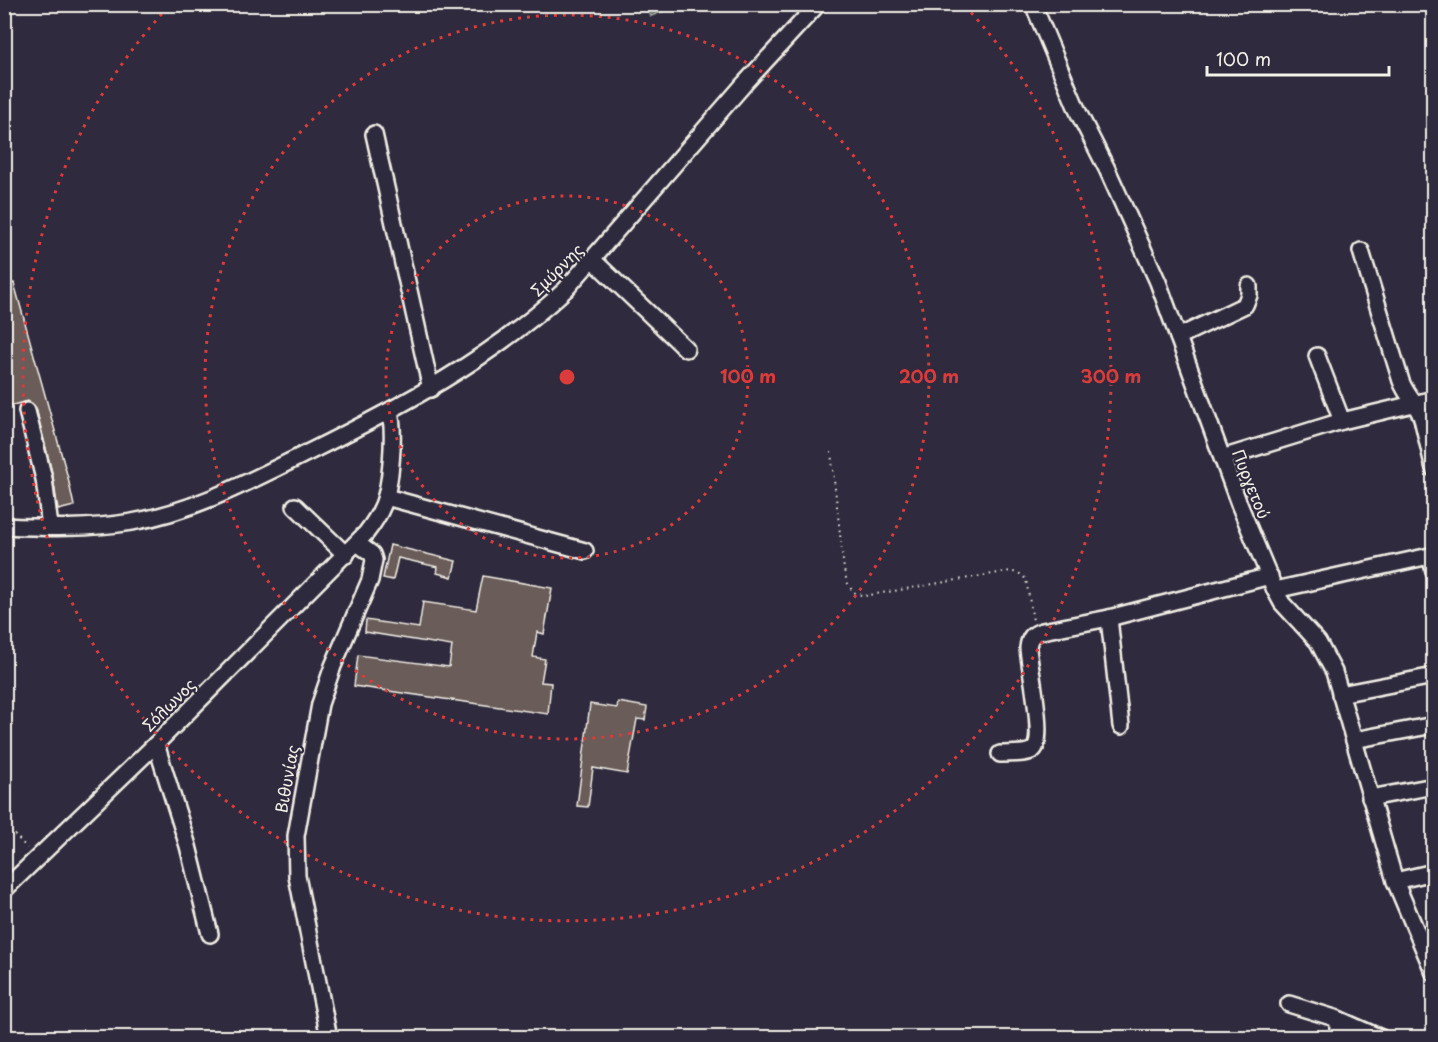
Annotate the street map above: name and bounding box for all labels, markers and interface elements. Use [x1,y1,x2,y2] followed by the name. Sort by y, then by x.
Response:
[1207,39,1388,77] scale bar
[1216,45,1271,72] text: 100 m
[525,238,588,301] street label: Σμύρνης
[720,362,776,389] text: 100 m
[899,362,959,389] text: 200 m
[1081,362,1141,389] text: 300 m
[557,367,577,387] centre of rings
[1227,445,1277,522] street label: Πυργετού
[136,672,200,736] street label: Σόλωνος
[268,743,304,815] street label: Βιθυνίας

